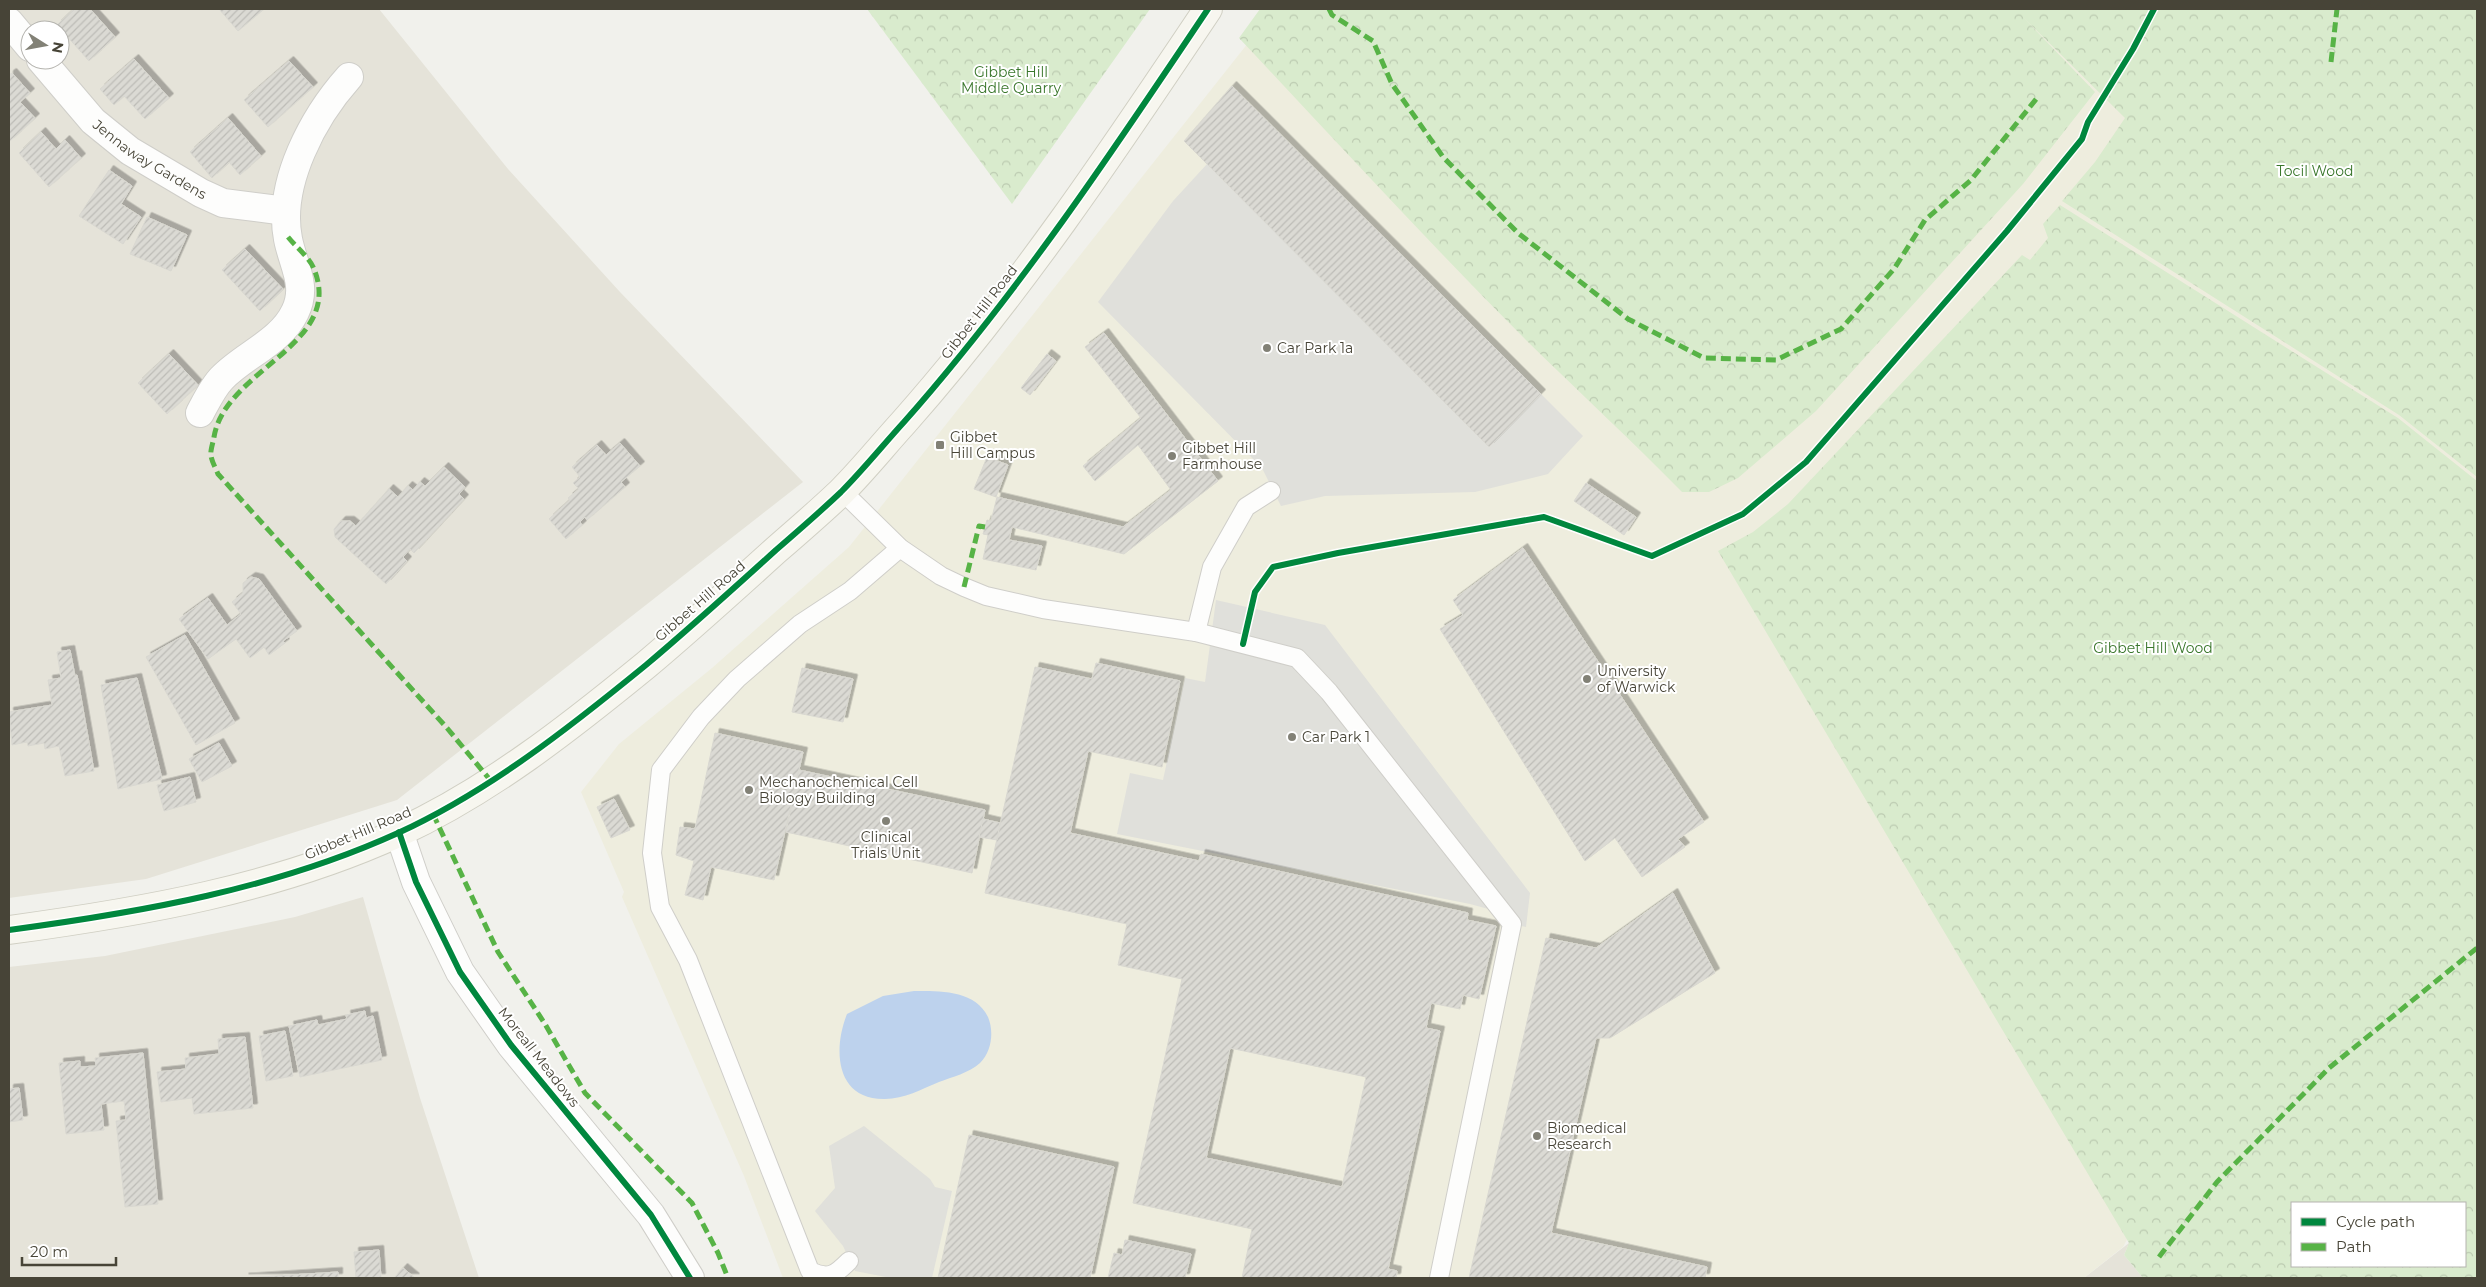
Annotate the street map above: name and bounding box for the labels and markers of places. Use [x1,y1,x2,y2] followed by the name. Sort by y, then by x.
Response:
[1277,339,1353,357] place label: Car Park 1a
[1261,342,1273,354] marker: Car Park 1a
[950,428,1035,462] place label: Gibbet Hill Campus
[934,439,946,451] marker: Gibbet Hill Campus
[1182,439,1262,473] place label: Gibbet Hill Farmhouse
[1166,450,1178,462] marker: Gibbet Hill Farmhouse
[1597,662,1676,696] place label: University of Warwick
[1581,673,1593,685] marker: University of Warwick
[1302,728,1370,746] place label: Car Park 1
[1286,731,1298,743] marker: Car Park 1
[759,773,918,807] place label: Mechanochemical Cell Biology Building
[743,784,755,796] marker: Mechanochemical Cell Biology Building
[880,815,892,827] marker: Clinical Trials Unit
[851,828,921,862] place label: Clinical Trials Unit
[1547,1119,1627,1153] place label: Biomedical Research
[1531,1130,1543,1142] marker: Biomedical Research

